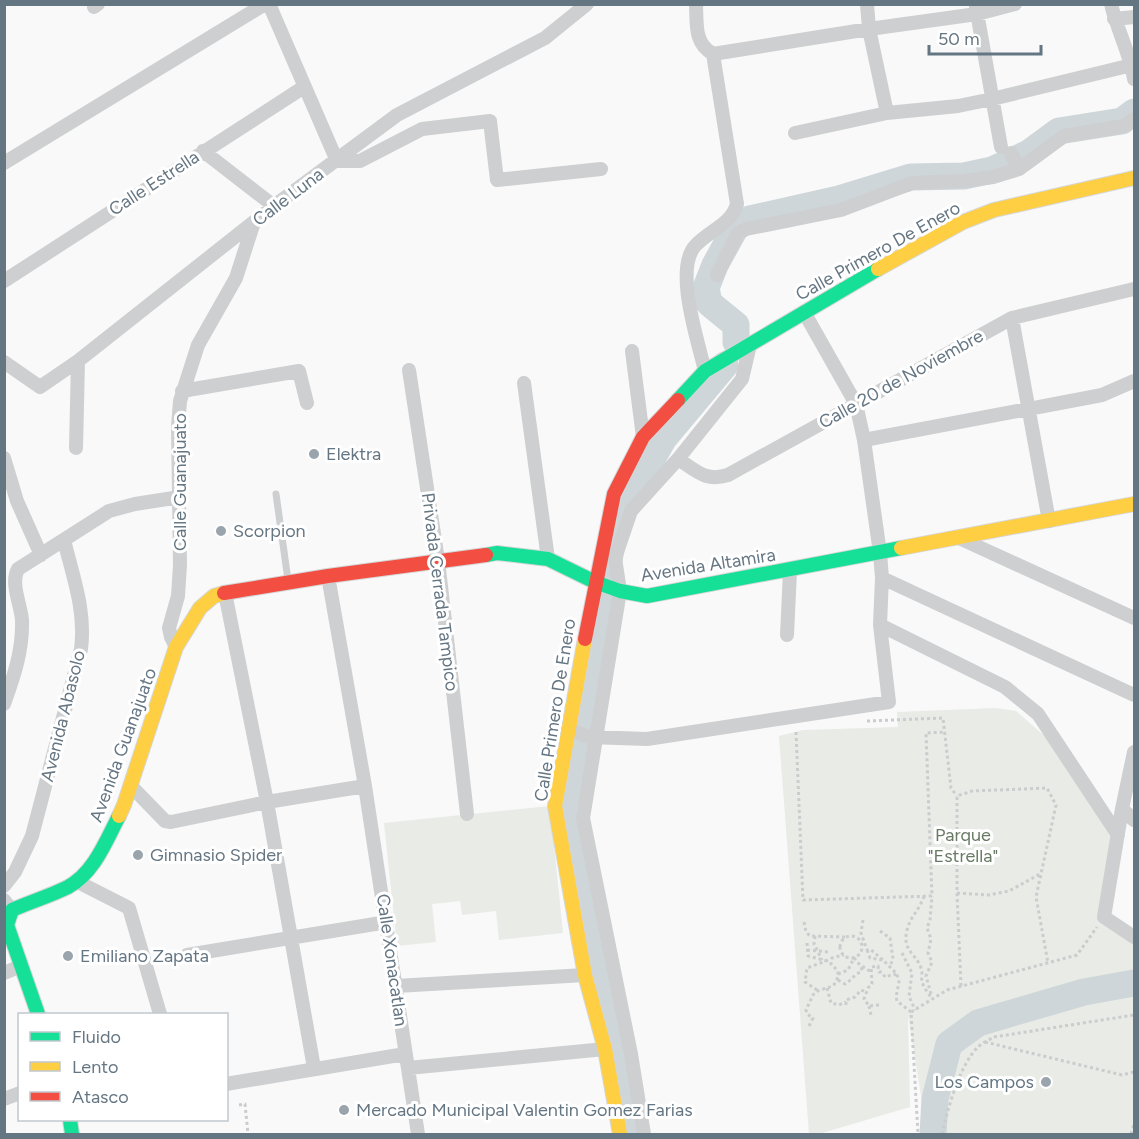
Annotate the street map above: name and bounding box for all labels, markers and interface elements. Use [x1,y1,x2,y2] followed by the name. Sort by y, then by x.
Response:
[929,18,1042,56] scale bar
[938,28,980,50] text: 50 m
[105,146,203,220] street label: Calle Estrella
[248,163,328,231] street label: Calle Luna
[792,197,964,305] street label: Calle Primero De Enero
[815,325,987,433] street label: Calle 20 de Noviembre
[169,413,191,551] street label: Calle Guanajuato
[326,443,381,465] place label: Elektra
[307,447,321,461] marker: Elektra
[417,492,463,692] street label: Privada Cerrada Tampico
[233,520,306,542] place label: Scorpion
[214,524,228,538] marker: Scorpion
[639,543,777,587] street label: Avenida Altamira
[530,617,580,803] street label: Calle Primero De Enero
[36,648,90,784] street label: Avenida Abasolo
[85,665,161,825] street label: Avenida Guanajuato
[928,824,998,867] park label: Parque "Estrella"
[150,844,282,866] place label: Gimnasio Spider
[131,848,145,862] marker: Gimnasio Spider
[372,892,412,1028] street label: Calle Xonacatlan
[80,945,209,967] place label: Emiliano Zapata
[61,949,75,963] marker: Emiliano Zapata
[18,1013,228,1121] legend
[72,1026,121,1048] text: Fluido
[72,1056,118,1078] text: Lento
[934,1071,1034,1093] place label: Los Campos
[1039,1075,1053,1089] marker: Los Campos
[72,1086,129,1108] text: Atasco
[356,1099,693,1121] place label: Mercado Municipal Valentin Gomez Farias
[337,1103,351,1117] marker: Mercado Municipal Valentin Gomez Farias

